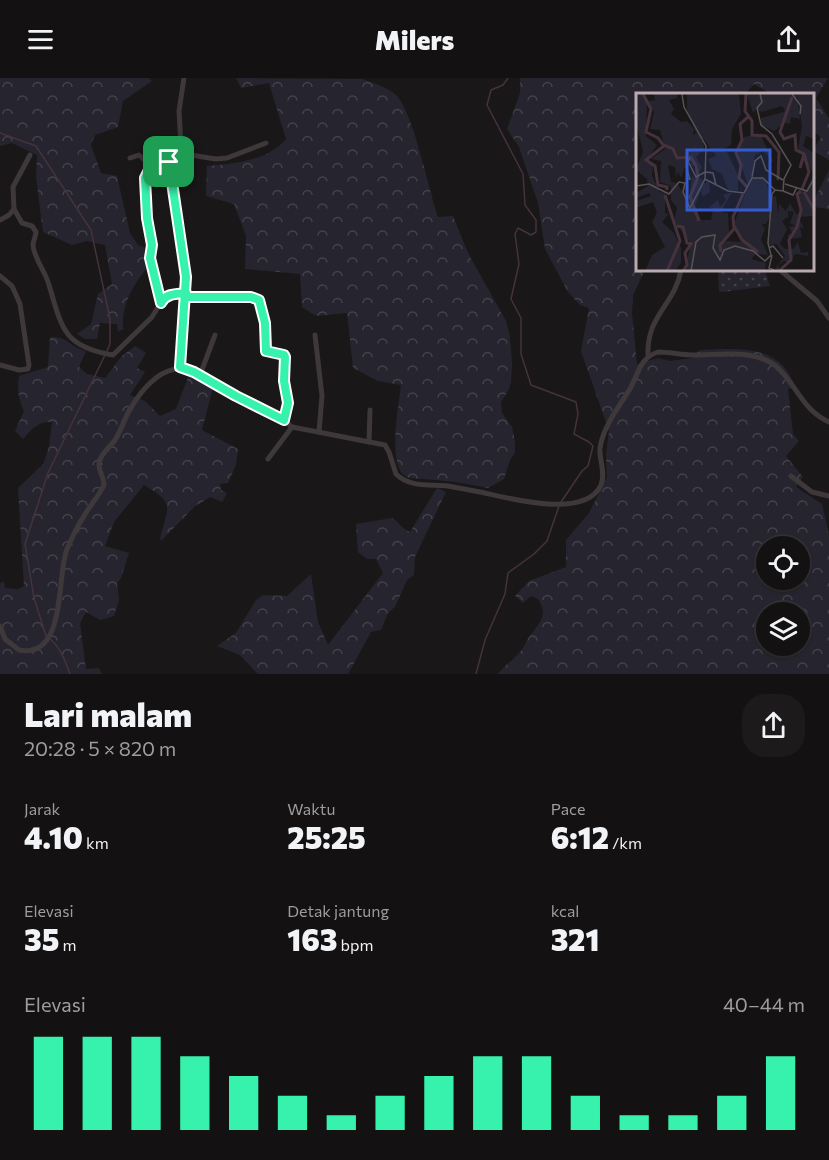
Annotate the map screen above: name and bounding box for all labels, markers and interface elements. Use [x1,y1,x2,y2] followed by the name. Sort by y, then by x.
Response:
[24,23,57,56] icon: menu
[375,23,454,56] text: Milers
[772,23,805,56] icon: share
[636,93,814,272] inset map
[143,136,194,187] pin
[152,145,185,178] icon: arrive
[756,536,810,656] map controls
[756,536,810,590] button: locate
[756,602,810,656] button: layers
[24,693,192,734] text: Lari malam
[742,694,805,757] button: share
[24,736,176,760] text: 20:28 · 5 × 820 m
[24,799,60,818] text: Jarak
[287,799,335,818] text: Waktu
[551,799,585,818] text: Pace
[24,818,83,855] text: 4.10
[287,818,366,855] text: 25:25
[551,818,609,855] text: 6:12
[83,833,109,852] text: km
[609,833,642,852] text: /km
[24,901,74,920] text: Elevasi
[287,901,389,920] text: Detak jantung
[551,901,579,920] text: kcal
[24,920,59,957] text: 35
[287,920,337,957] text: 163
[551,920,599,957] text: 321
[59,935,76,954] text: m
[337,935,373,954] text: bpm
[24,992,86,1016] text: Elevasi
[723,992,805,1016] text: 40–44 m

